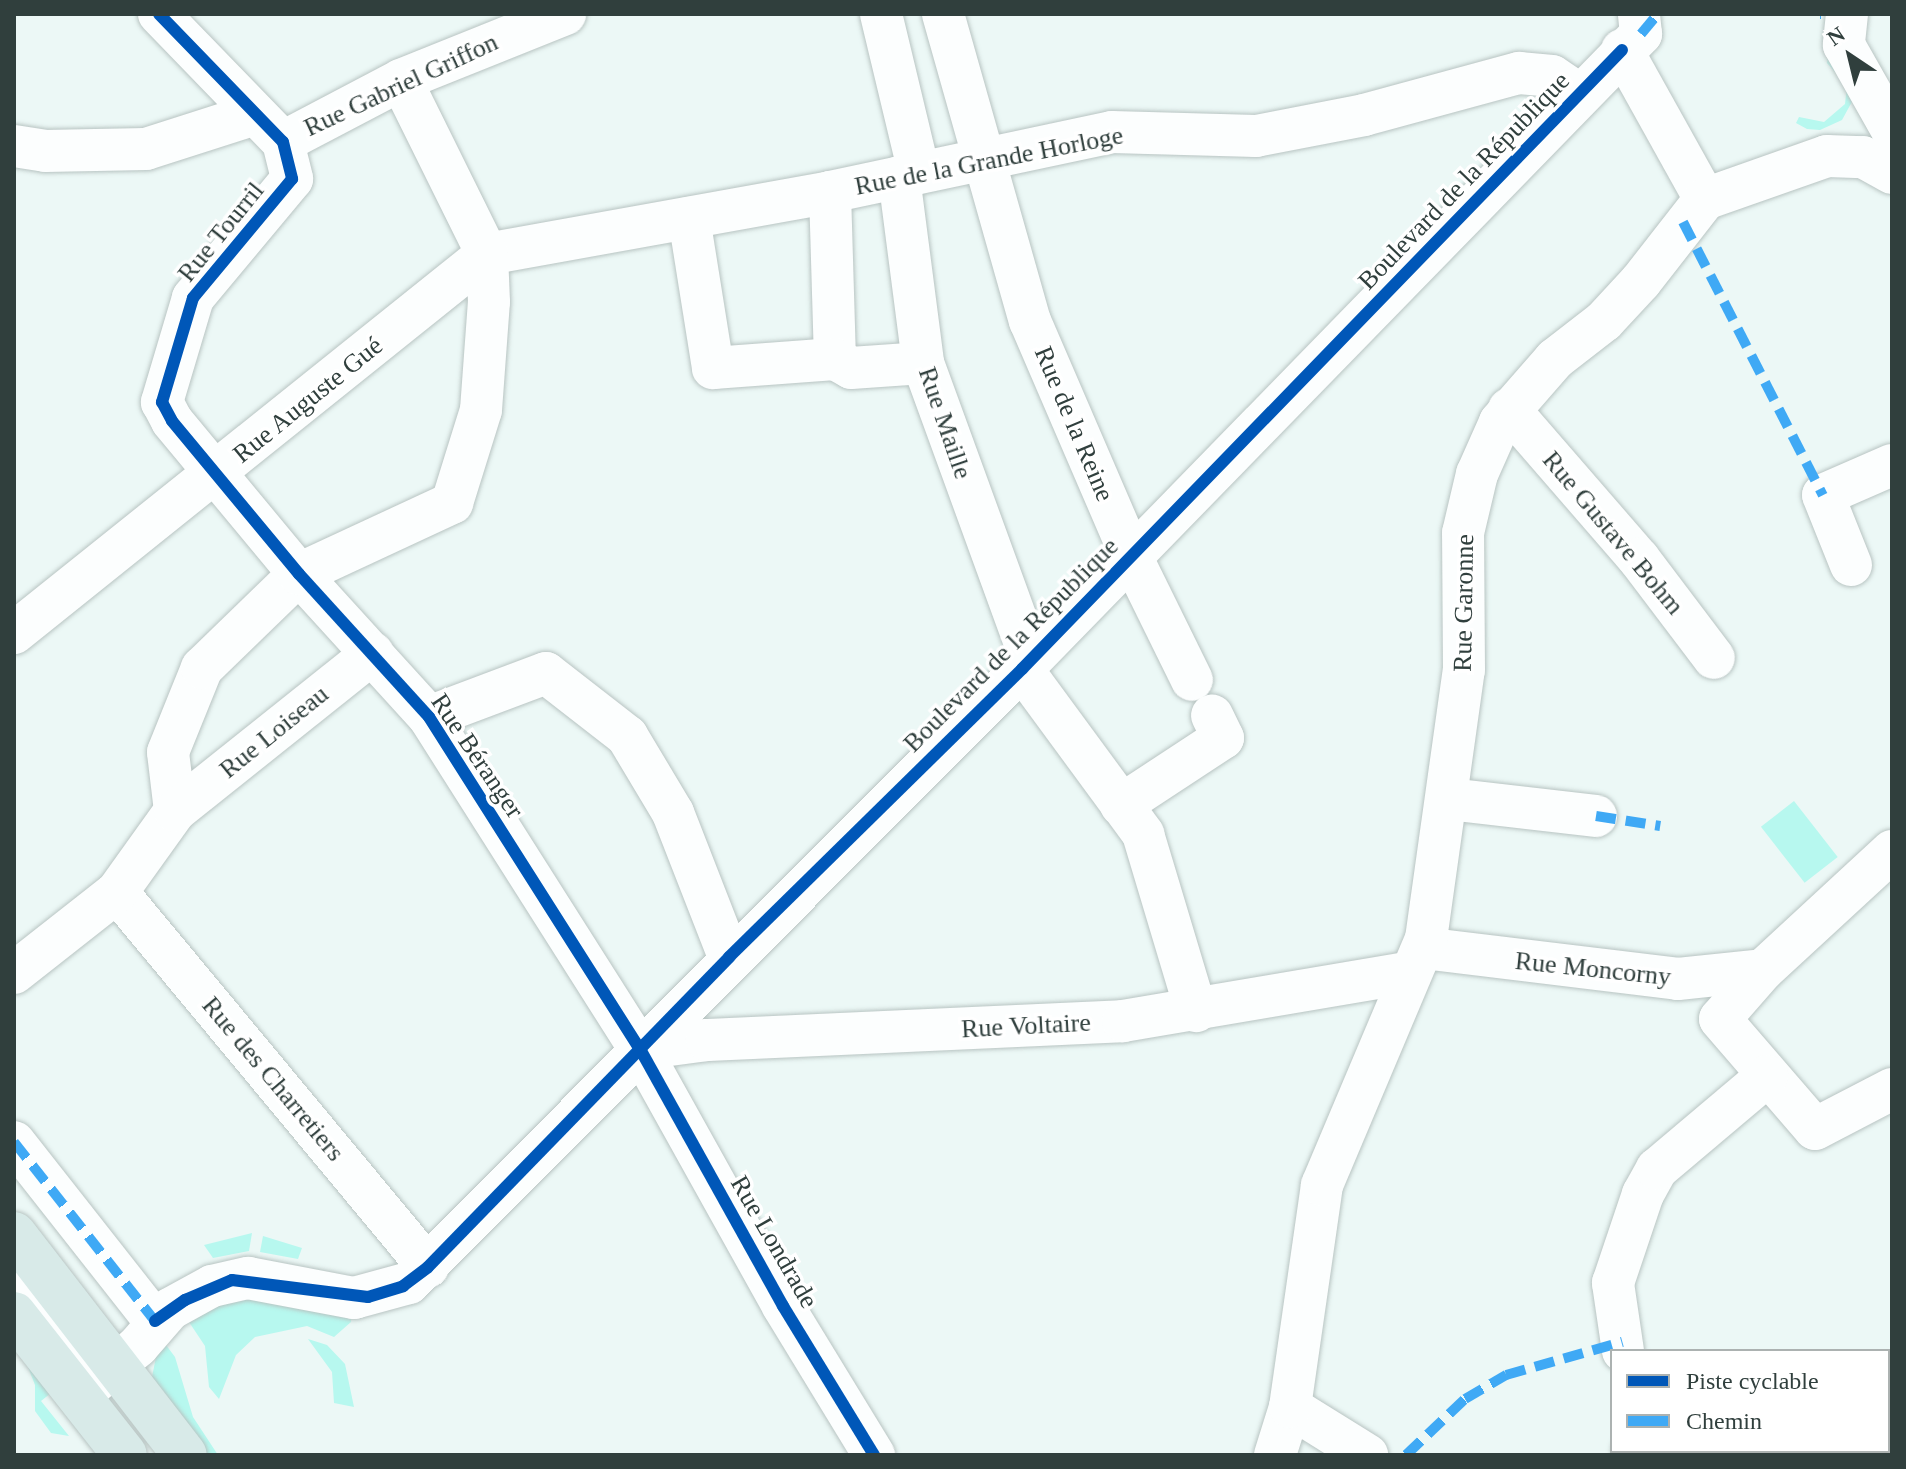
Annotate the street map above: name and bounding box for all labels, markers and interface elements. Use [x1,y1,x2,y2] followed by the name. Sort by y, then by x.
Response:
[1810,16,1890,96] north arrow
[1822,21,1850,51] text: N
[299,26,503,144] street label: Rue Gabriel Griffon
[1352,66,1576,296] street label: Boulevard de la République
[852,120,1126,202] street label: Rue de la Grande Horloge
[171,175,271,289] street label: Rue Tourril
[226,330,390,470] street label: Rue Auguste Gué
[1027,342,1121,506] street label: Rue de la Reine
[911,363,979,483] street label: Rue Maille
[1536,445,1690,621] street label: Rue Gustave Bohm
[897,531,1125,759] street label: Boulevard de la République
[1447,534,1481,672] street label: Rue Garonne
[213,679,335,785] street label: Rue Loiseau
[424,688,530,824] street label: Rue Béranger
[1513,945,1673,993] street label: Rue Moncorny
[195,990,351,1168] street label: Rue des Charretiers
[960,1007,1092,1045] street label: Rue Voltaire
[723,1170,825,1314] street label: Rue Londrade
[1610,1349,1890,1453] legend
[1686,1368,1819,1394] text: Piste cyclable
[1686,1408,1762,1434] text: Chemin

